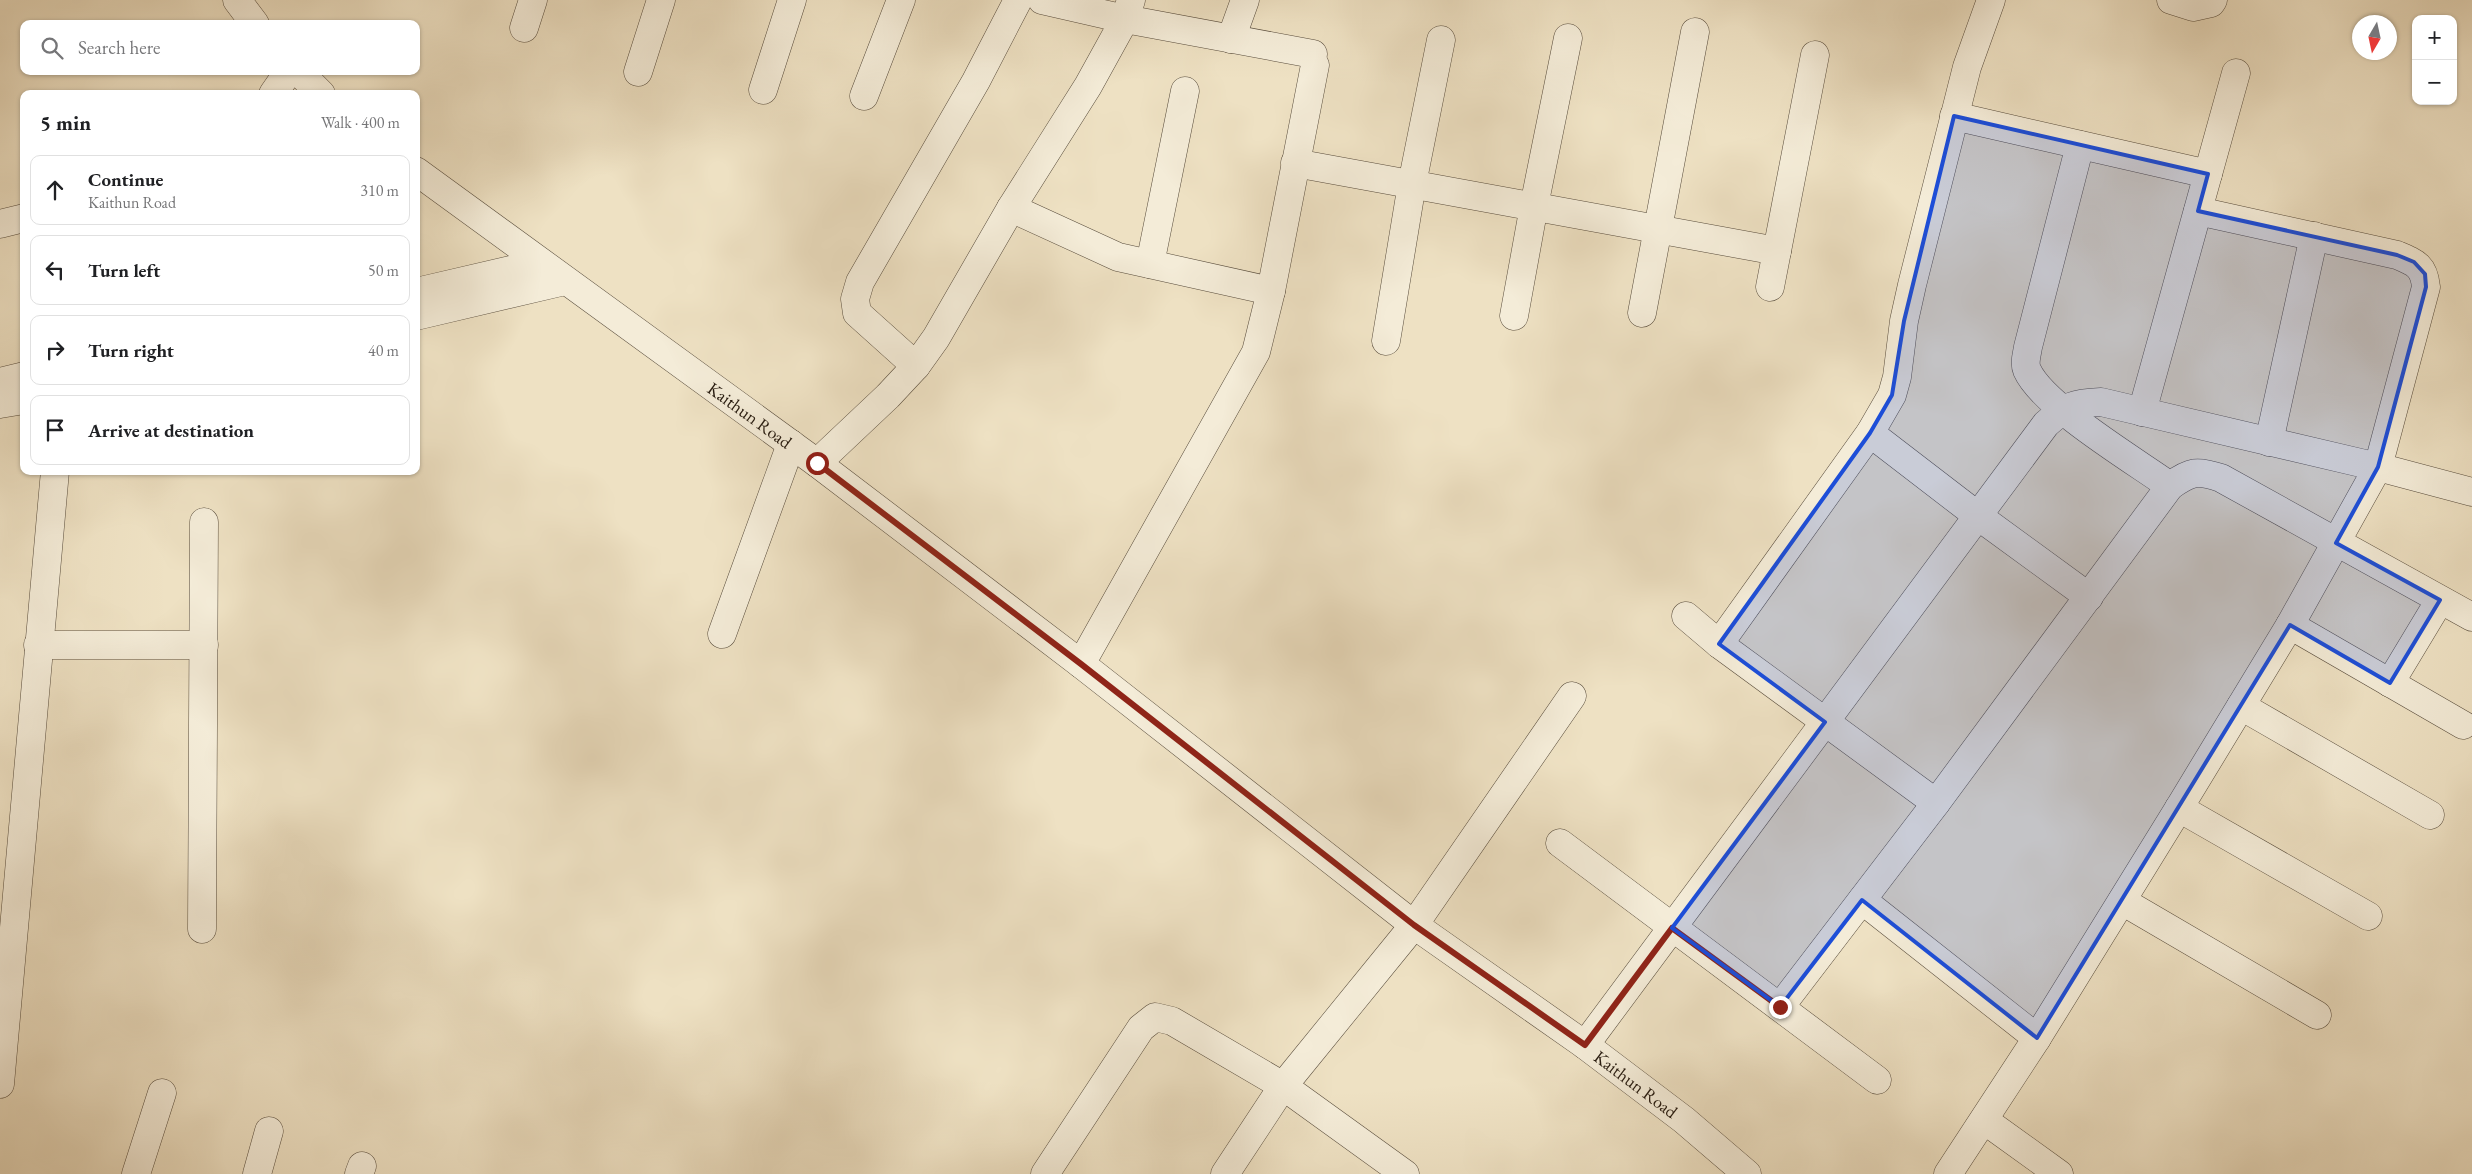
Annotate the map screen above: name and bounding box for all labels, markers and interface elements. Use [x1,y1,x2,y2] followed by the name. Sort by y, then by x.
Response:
[2352,15,2397,60] north arrow
[2412,15,2457,105] map controls
[2412,15,2457,60] button: +
[20,20,420,75] search box
[38,34,66,62] icon: search
[78,35,160,60] text: Search here
[2412,60,2457,105] button: −
[40,109,91,136] text: 5 min
[321,112,400,133] text: Walk · 400 m
[88,167,163,192] text: Continue
[41,176,69,204] icon: ahead
[360,180,399,201] text: 310 m
[88,192,176,213] text: Kaithun Road
[41,256,69,284] icon: left
[88,258,160,283] text: Turn left
[368,260,399,281] text: 50 m
[41,336,69,364] icon: right
[88,338,174,363] text: Turn right
[368,340,399,361] text: 40 m
[703,377,798,454] street label: Kaithun Road
[41,416,69,444] icon: arrive
[88,418,254,443] text: Arrive at destination
[806,452,829,475] route start
[1769,996,1792,1019] route end
[1590,1045,1683,1124] street label: Kaithun Road

